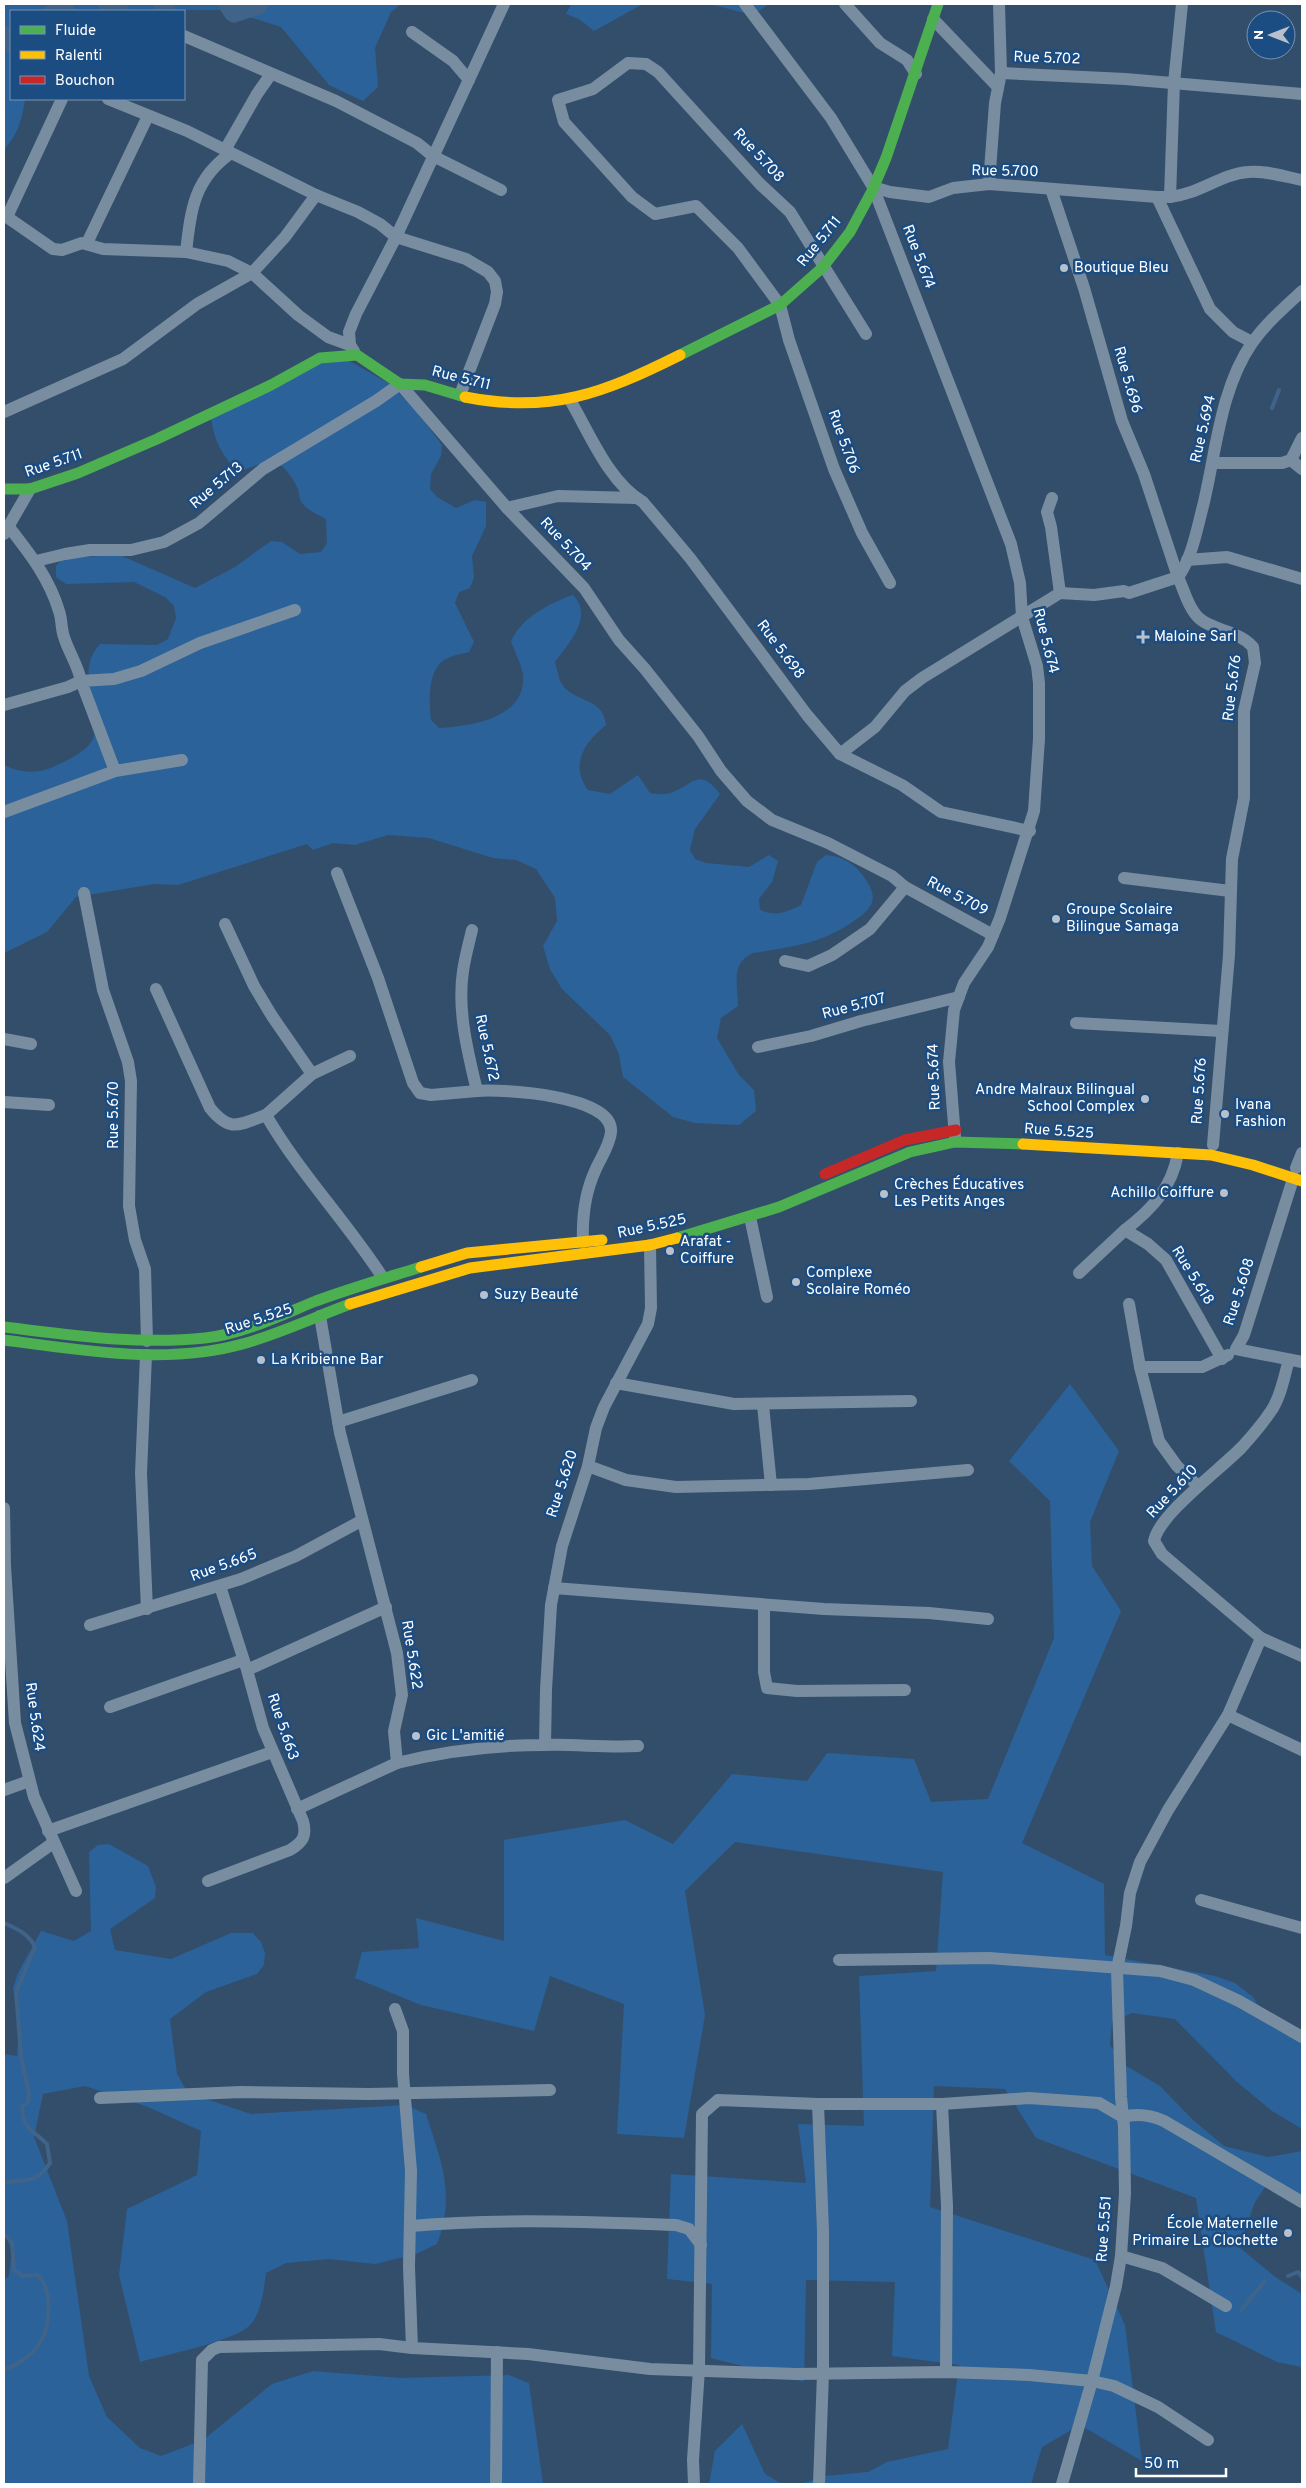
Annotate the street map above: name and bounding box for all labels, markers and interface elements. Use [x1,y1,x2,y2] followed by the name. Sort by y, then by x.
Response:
[10,10,185,100] legend
[1246,10,1296,60] north arrow
[55,22,96,41] text: Fluide
[1251,30,1268,40] text: N
[55,47,102,66] text: Ralenti
[1013,48,1081,70] street label: Rue 5.702
[55,72,115,91] text: Bouchon
[728,125,788,187] street label: Rue 5.708
[971,162,1039,182] street label: Rue 5.700
[794,213,846,271] street label: Rue 5.711
[897,222,939,292] street label: Rue 5.674
[1074,259,1169,278] place label: Boutique Bleu
[1058,262,1070,274] marker: Boutique Bleu
[1108,344,1146,416] street label: Rue 5.696
[430,363,492,395] street label: Rue 5.711
[1187,393,1221,465] street label: Rue 5.694
[823,407,863,477] street label: Rue 5.706
[22,445,86,483] street label: Rue 5.711
[187,458,247,514] street label: Rue 5.713
[535,514,595,576] street label: Rue 5.704
[1028,606,1062,676] street label: Rue 5.674
[752,617,808,683] street label: Rue 5.698
[1154,628,1237,647] place label: Maloine Sarl
[1136,630,1150,644] marker: Maloine Sarl
[1219,654,1247,722] street label: Rue 5.676
[923,873,991,921] street label: Rue 5.709
[1066,901,1179,937] place label: Groupe Scolaire Bilingue Samaga
[1050,913,1062,925] marker: Groupe Scolaire Bilingue Samaga
[820,989,888,1025] street label: Rue 5.707
[470,1013,502,1083] street label: Rue 5.672
[924,1043,946,1111] street label: Rue 5.674
[1188,1057,1212,1125] street label: Rue 5.676
[105,1081,124,1149] street label: Rue 5.670
[975,1081,1135,1117] place label: Andre Malraux Bilingual School Complex
[1139,1093,1151,1105] marker: Andre Malraux Bilingual School Complex
[1235,1096,1286,1132] place label: Ivana Fashion
[1219,1108,1231,1120] marker: Ivana Fashion
[1023,1120,1095,1144] street label: Rue 5.525
[894,1175,1024,1212] place label: Crèches Éducatives Les Petits Anges
[1110,1184,1214,1203] place label: Achillo Coiffure
[1218,1187,1230,1199] marker: Achillo Coiffure
[878,1188,890,1200] marker: Crèches Éducatives Les Petits Anges
[616,1210,688,1244] street label: Rue 5.525
[680,1233,734,1269] place label: Arafat - Coiffure
[1166,1243,1218,1309] street label: Rue 5.618
[664,1245,676,1257] marker: Arafat - Coiffure
[1220,1256,1260,1328] street label: Rue 5.608
[806,1264,911,1300] place label: Complexe Scolaire Roméo
[790,1276,802,1288] marker: Complexe Scolaire Roméo
[494,1286,578,1305] place label: Suzy Beauté
[478,1289,490,1301] marker: Suzy Beauté
[223,1300,295,1340] street label: Rue 5.525
[271,1351,384,1370] place label: La Kribienne Bar
[255,1354,267,1366] marker: La Kribienne Bar
[543,1448,583,1520] street label: Rue 5.620
[1143,1461,1203,1523] street label: Rue 5.610
[188,1545,260,1587] street label: Rue 5.665
[396,1619,426,1691] street label: Rue 5.622
[20,1681,48,1753] street label: Rue 5.624
[262,1691,302,1763] street label: Rue 5.663
[426,1727,505,1746] place label: Gic L'amitié
[410,1730,422,1742] marker: Gic L'amitié
[1093,2195,1117,2263] street label: Rue 5.551
[1132,2214,1278,2251] place label: École Maternelle Primaire La Clochette
[1282,2227,1294,2239] marker: École Maternelle Primaire La Clochette
[1136,2446,1226,2478] scale bar
[1144,2455,1179,2474] text: 50 m

